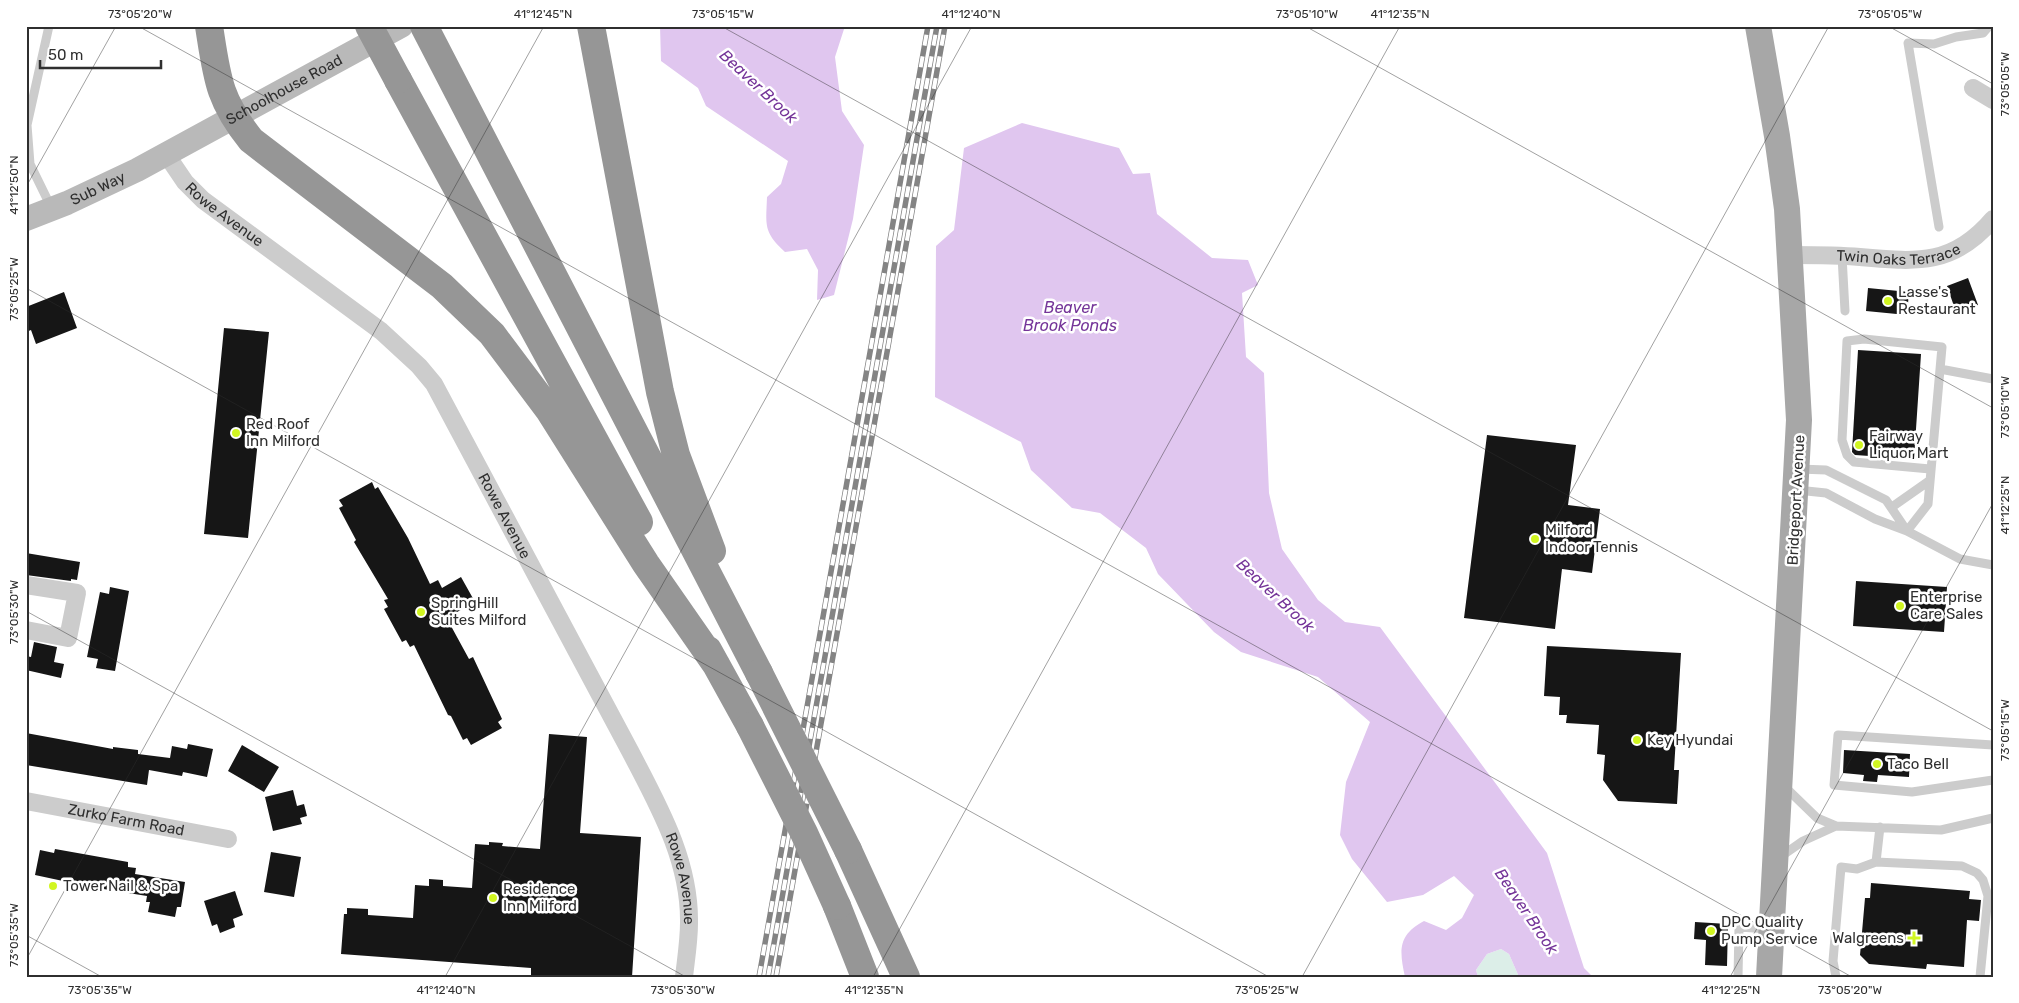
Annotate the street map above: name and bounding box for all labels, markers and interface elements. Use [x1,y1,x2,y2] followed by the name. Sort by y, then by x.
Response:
[108,7,172,21] text: 73°05'20"W
[514,7,572,21] text: 41°12'45"N
[692,7,754,21] text: 73°05'15"W
[941,7,1001,21] text: 41°12'40"N
[1276,7,1339,21] text: 73°05'10"W
[1371,7,1429,21] text: 41°12'35"N
[1858,7,1922,21] text: 73°05'05"W
[40,38,161,70] scale bar
[716,45,802,128] water label: Beaver Brook
[48,46,83,64] text: 50 m
[223,51,345,129] street label: Schoolhouse Road
[1998,52,2012,116] text: 73°05'05"W
[7,155,21,215] text: 41°12'50"N
[67,168,128,209] street label: Sub Way
[181,178,267,250] street label: Rowe Avenue
[1836,240,1963,269] street label: Twin Oaks Terrace
[7,257,21,321] text: 73°05'25"W
[1898,283,1976,318] place label: Lasse's Restaurant
[1882,295,1894,307] marker: Lasse's Restaurant
[1023,298,1117,335] water label: Beaver Brook Ponds
[1998,375,2012,438] text: 73°05'10"W
[246,415,320,450] place label: Red Roof Inn Milford
[230,427,242,439] marker: Red Roof Inn Milford
[1869,427,1949,462] place label: Fairway Liquor Mart
[1784,434,1808,566] street label: Bridgeport Avenue
[1853,439,1865,451] marker: Fairway Liquor Mart
[474,470,535,562] street label: Rowe Avenue
[1998,476,2012,534] text: 41°12'25"N
[1545,521,1638,556] place label: Milford Indoor Tennis
[1529,533,1541,545] marker: Milford Indoor Tennis
[1233,554,1319,637] water label: Beaver Brook
[7,579,21,644] text: 73°05'30"W
[1910,588,1984,623] place label: Enterprise Care Sales
[431,594,526,629] place label: SpringHill Suites Milford
[1894,600,1906,612] marker: Enterprise Care Sales
[415,606,427,618] marker: SpringHill Suites Milford
[1998,699,2012,761] text: 73°05'15"W
[1647,731,1733,749] place label: Key Hyundai
[1631,734,1643,746] marker: Key Hyundai
[1887,755,1949,773] place label: Taco Bell
[1871,758,1883,770] marker: Taco Bell
[67,800,186,840] street label: Zurko Farm Road
[662,830,698,925] street label: Rowe Avenue
[1491,865,1563,958] water label: Beaver Brook
[63,877,178,895] place label: Tower Nail & Spa
[47,880,59,892] marker: Tower Nail & Spa
[503,880,577,915] place label: Residence Inn Milford
[487,892,499,904] marker: Residence Inn Milford
[7,903,21,967] text: 73°05'35"W
[1721,913,1818,948] place label: DPC Quality Pump Service
[1705,925,1717,937] marker: DPC Quality Pump Service
[1832,929,1904,947] place label: Walgreens
[1908,932,1920,944] marker: Walgreens
[68,983,132,997] text: 73°05'35"W
[416,983,476,997] text: 41°12'40"N
[651,983,716,997] text: 73°05'30"W
[845,983,903,997] text: 41°12'35"N
[1235,983,1299,997] text: 73°05'25"W
[1702,983,1760,997] text: 41°12'25"N
[1818,983,1882,997] text: 73°05'20"W

